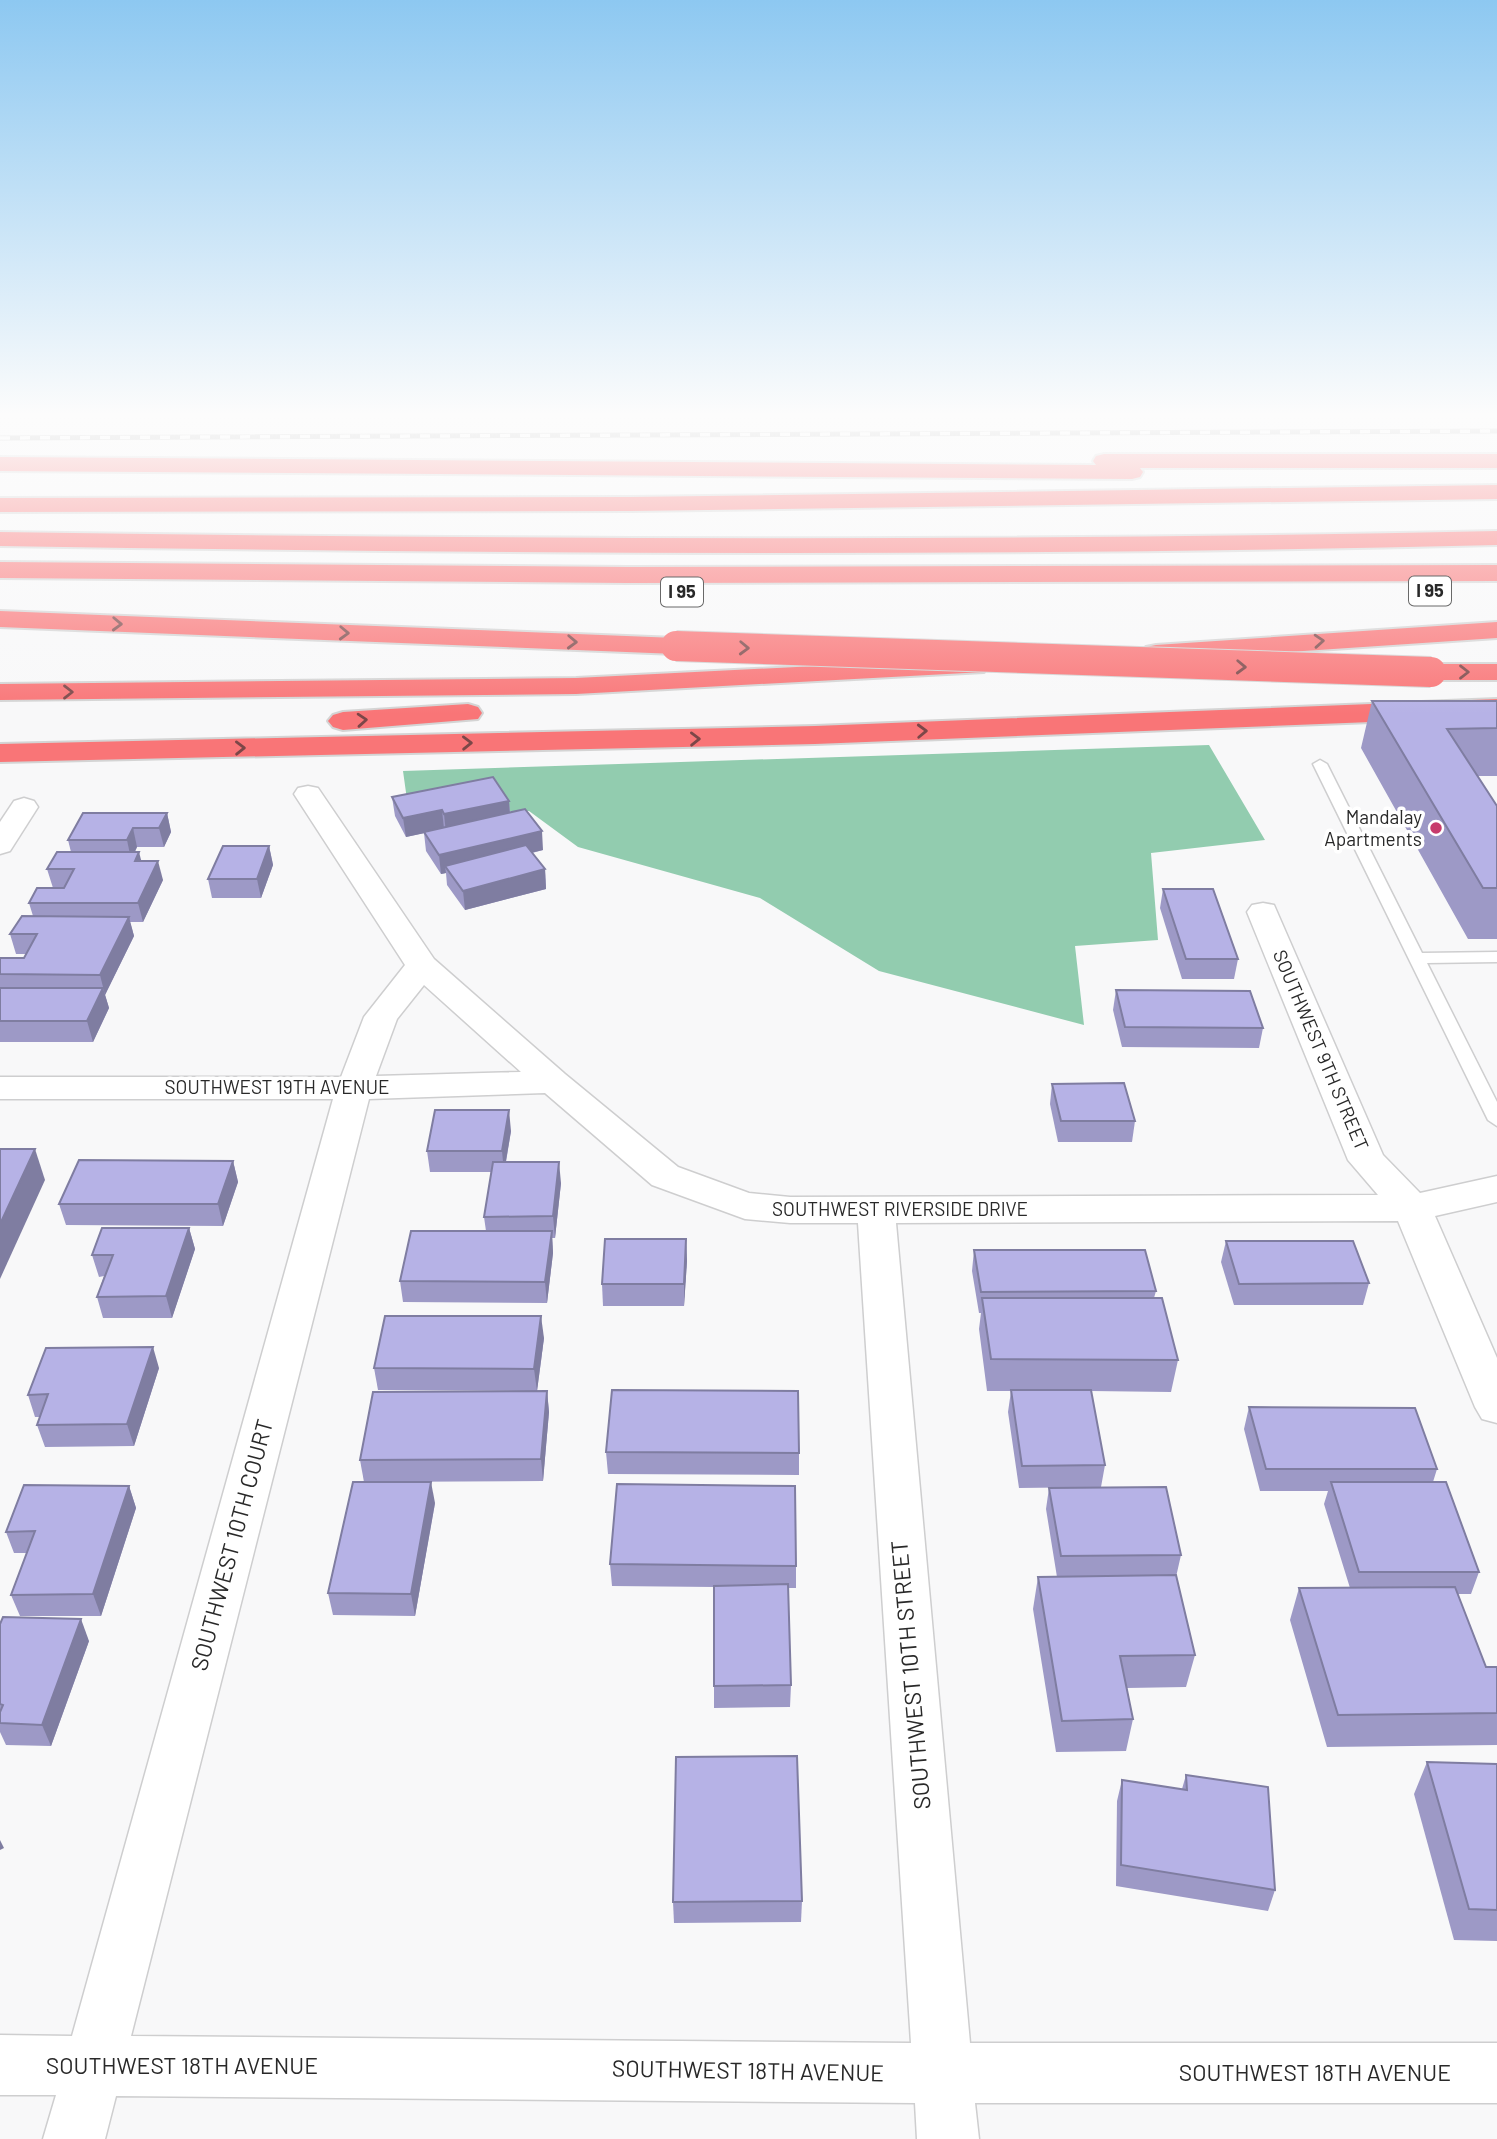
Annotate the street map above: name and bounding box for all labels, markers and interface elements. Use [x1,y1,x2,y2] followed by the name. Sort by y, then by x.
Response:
[1409,576,1451,606] road number: I 95
[661,578,703,606] road number: I 95
[112,616,123,632] one-way arrow
[339,625,350,640] one-way arrow
[567,634,578,649] one-way arrow
[1314,634,1325,649] one-way arrow
[739,641,750,656] one-way arrow
[1236,660,1247,675] one-way arrow
[1459,664,1470,680] one-way arrow
[63,684,74,700] one-way arrow
[357,713,368,728] one-way arrow
[917,724,928,739] one-way arrow
[689,731,700,746] one-way arrow
[462,736,473,751] one-way arrow
[234,740,245,755] one-way arrow
[1324,805,1422,850] place label: Mandalay Apartments
[1428,820,1444,836] marker: Mandalay Apartments
[1269,946,1374,1154] street label: SOUTHWEST 9TH STREET
[165,1075,389,1098] street label: SOUTHWEST 19TH AVENUE
[772,1197,1028,1220] street label: SOUTHWEST RIVERSIDE DRIVE
[184,1416,278,1674] street label: SOUTHWEST 10TH COURT
[884,1539,936,1811] street label: SOUTHWEST 10TH STREET
[46,2051,318,2079] street label: SOUTHWEST 18TH AVENUE
[612,2054,884,2086] street label: SOUTHWEST 18TH AVENUE
[1179,2058,1451,2086] street label: SOUTHWEST 18TH AVENUE

